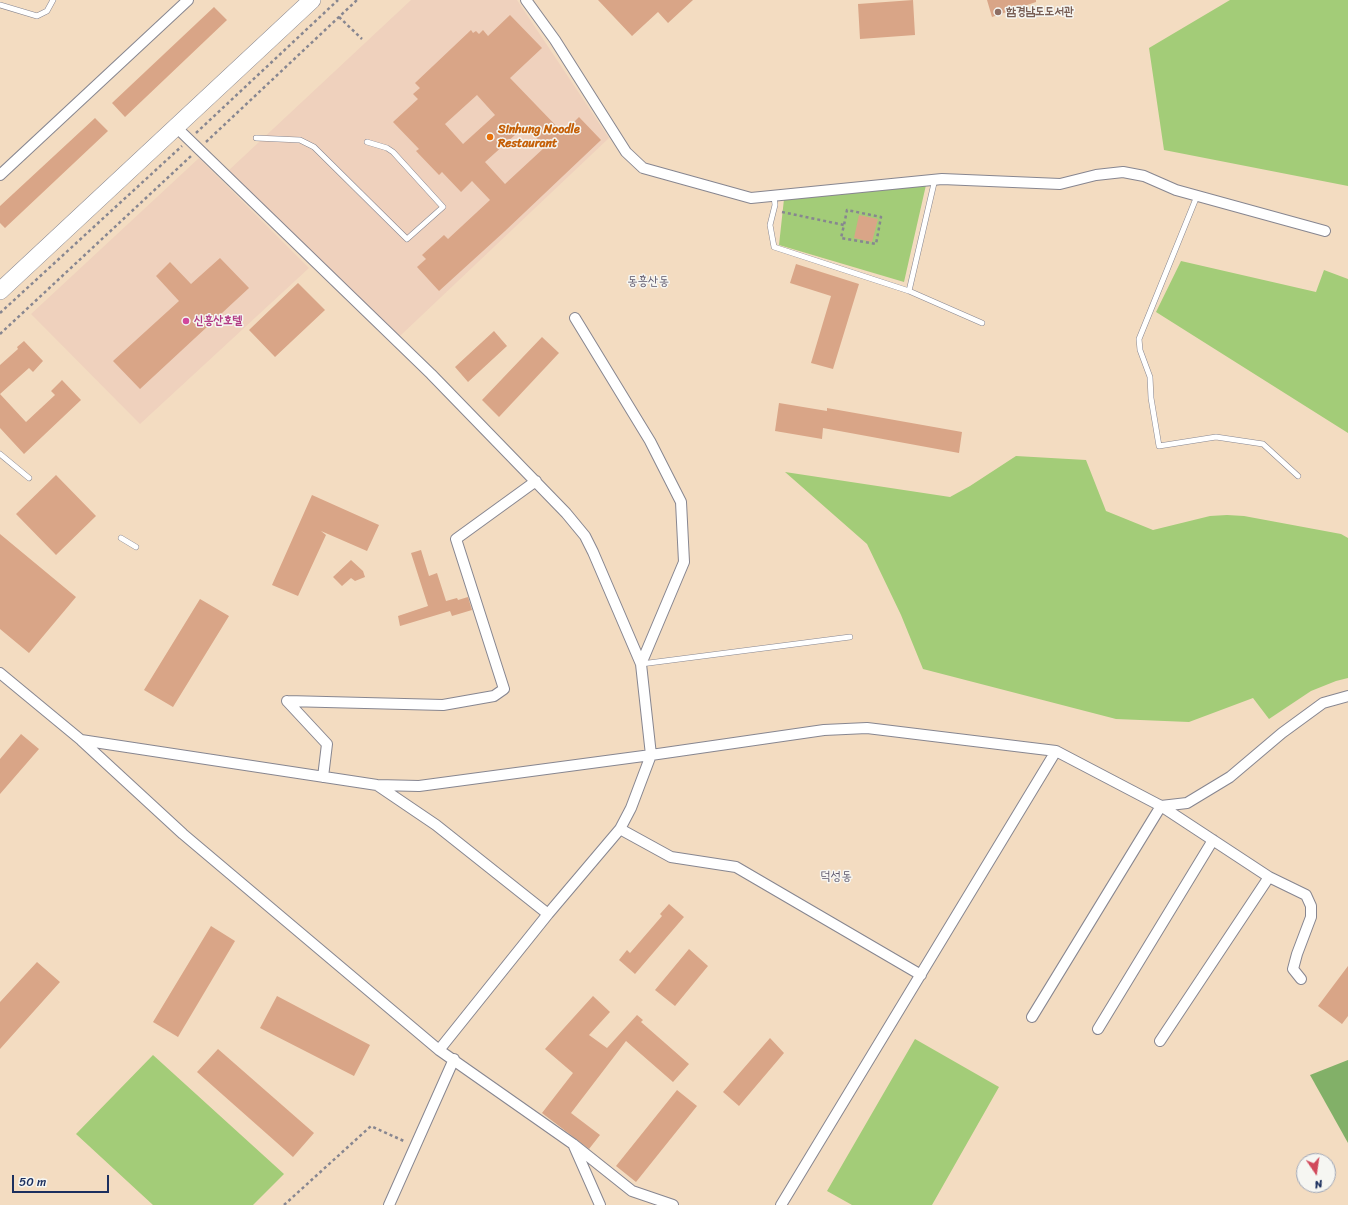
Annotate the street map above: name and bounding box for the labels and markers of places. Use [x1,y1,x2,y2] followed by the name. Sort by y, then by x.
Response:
[1006,5,1074,19] place label: 함경남도도서관
[993,7,1003,17] marker: 함경남도도서관
[498,123,580,151] place label: Sinhung Noodle Restaurant
[485,132,495,142] marker: Sinhung Noodle Restaurant
[194,314,242,328] place label: 신흥산호텔
[181,316,191,326] marker: 신흥산호텔

